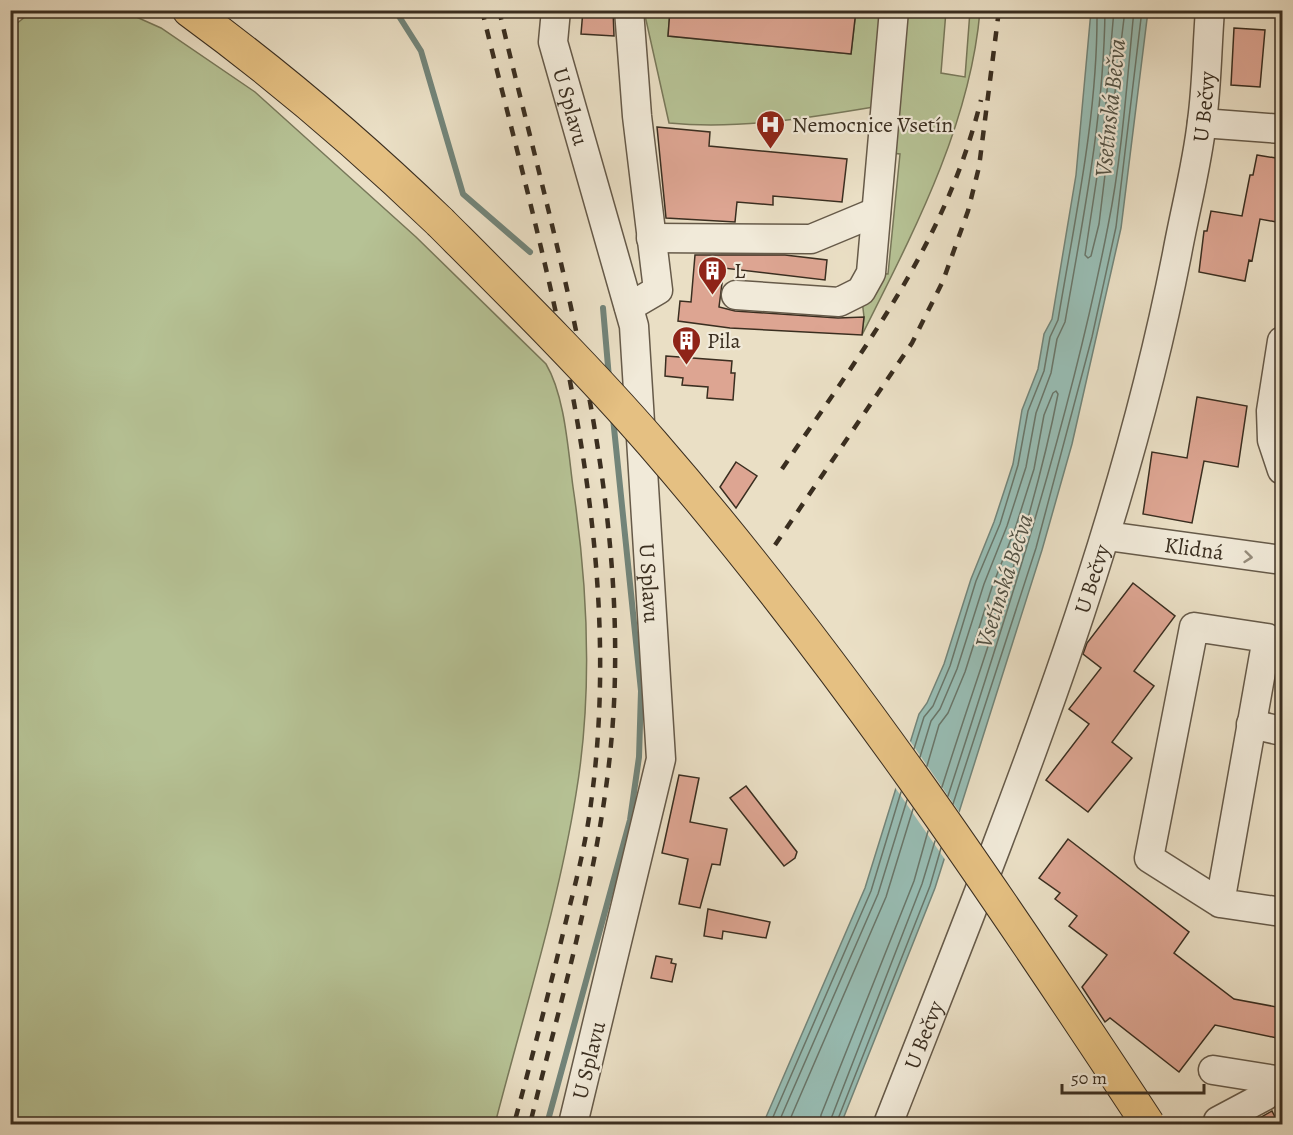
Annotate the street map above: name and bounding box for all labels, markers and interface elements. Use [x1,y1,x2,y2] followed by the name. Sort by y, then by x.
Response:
[1087,37,1133,179] water label: Vsetínská Bečva
[545,64,596,149] street label: U Splavu
[1185,70,1222,144] street label: U Bečvy
[755,108,787,150] hospital icon: Nemocnice Vsetín
[792,110,953,140] place label: Nemocnice Vsetín
[697,254,729,296] building icon: L
[734,256,746,286] place label: L
[670,324,702,366] building icon: Pila
[707,326,741,356] place label: Pila
[967,510,1041,652] water label: Vsetínská Bečva
[1162,530,1226,568] street label: Klidná
[1067,541,1117,618] street label: U Bečvy
[632,542,666,624] street label: U Splavu
[1243,550,1252,562] one-way arrow
[897,996,951,1074] street label: U Bečvy
[565,1018,613,1102] street label: U Splavu
[1062,1057,1204,1095] scale bar
[1071,1066,1107,1090] text: 50 m

